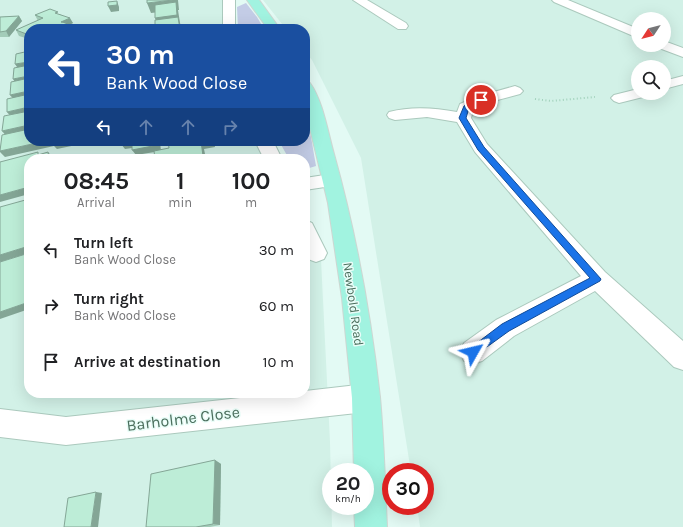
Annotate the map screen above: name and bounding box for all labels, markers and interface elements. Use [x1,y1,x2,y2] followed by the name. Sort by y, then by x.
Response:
[631,12,671,52] north arrow
[631,12,671,100] map controls
[106,38,175,71] text: 30 m
[40,40,92,92] icon: left
[631,60,671,100] button: search
[106,72,247,94] text: Bank Wood Close
[464,83,498,117] pin
[470,89,492,111] icon: arrive
[93,116,115,138] icon: left
[135,116,157,138] icon: ahead
[177,116,199,138] icon: ahead
[219,116,241,138] icon: right
[63,167,129,195] text: 08:45
[176,167,185,195] text: 1
[232,167,271,195] text: 100
[77,195,115,210] text: Arrival
[168,195,192,210] text: min
[245,195,257,210] text: m
[74,234,133,252] text: Turn left
[40,239,62,261] icon: left
[259,241,294,259] text: 30 m
[74,252,176,267] text: Bank Wood Close
[340,261,367,347] street label: Newbold Road
[74,290,144,308] text: Turn right
[40,295,62,317] icon: right
[259,297,294,315] text: 60 m
[74,308,176,323] text: Bank Wood Close
[452,331,494,373] position arrow
[40,351,62,373] icon: arrive
[74,353,221,371] text: Arrive at destination
[263,353,294,371] text: 10 m
[125,402,241,435] street label: Barholme Close
[382,463,434,515] speed limit sign: 30
[336,472,360,495] text: 20
[335,493,361,505] text: km/h

